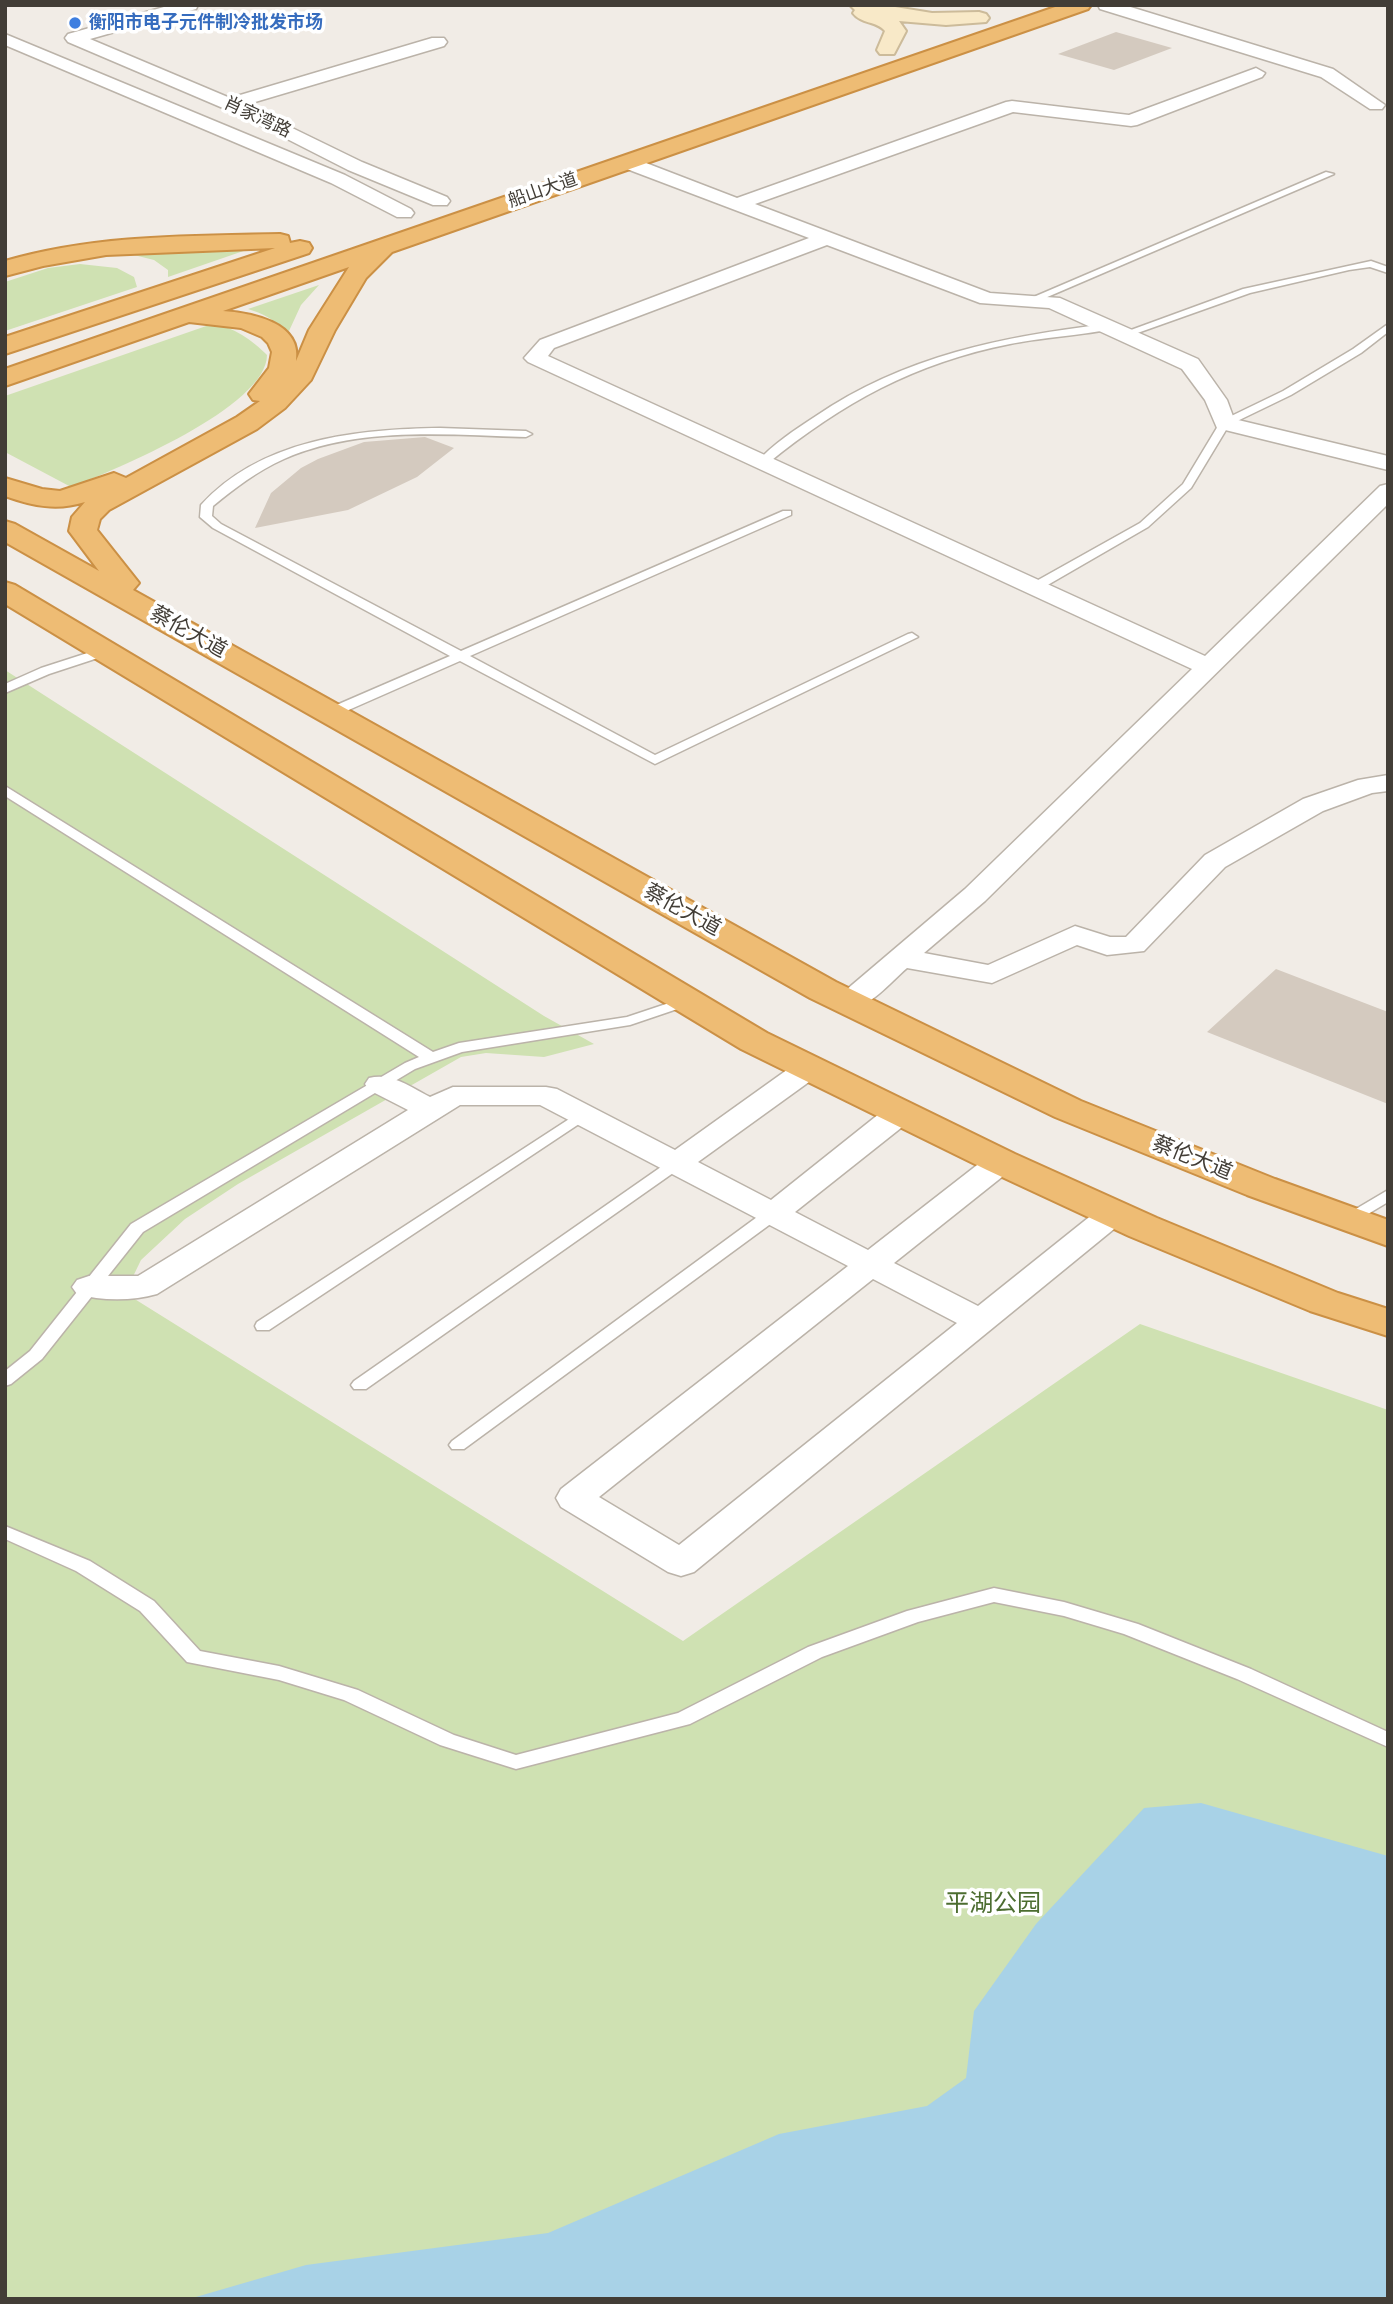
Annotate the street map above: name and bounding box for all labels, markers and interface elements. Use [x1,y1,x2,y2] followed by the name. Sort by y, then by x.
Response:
[89,12,323,34] place label: 衡阳市电子元件制冷批发市场
[67,15,83,31] marker: 衡阳市电子元件制冷批发市场
[220,93,294,143] street label: 肖家湾路
[505,169,581,213] street label: 船山大道
[145,602,231,664] street label: 蔡伦大道
[639,880,725,942] street label: 蔡伦大道
[1148,1132,1236,1186] street label: 蔡伦大道
[945,1891,1041,1919] park label: 平湖公园

